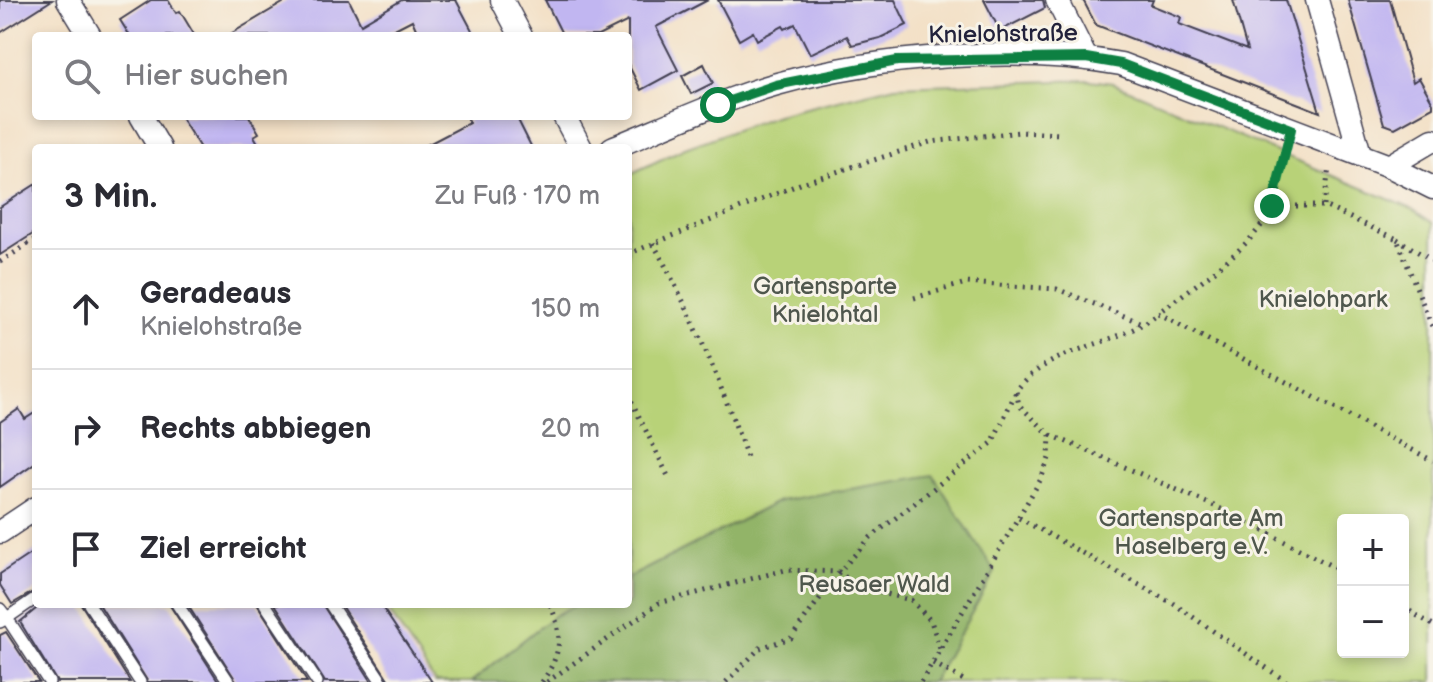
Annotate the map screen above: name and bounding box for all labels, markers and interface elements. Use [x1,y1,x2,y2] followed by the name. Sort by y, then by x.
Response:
[928,18,1078,50] street label: Knielohstraße
[32,32,632,120] search box
[60,54,104,98] icon: search
[124,58,289,94] text: Hier suchen
[700,87,736,123] route start
[64,176,157,217] text: 3 Min.
[435,181,600,212] text: Zu Fuß · 170 m
[1254,188,1290,224] route end
[753,272,897,329] park label: Gartensparte Knielohtal
[140,276,291,312] text: Geradeaus
[1259,285,1388,314] park label: Knielohpark
[64,287,108,331] icon: ahead
[531,294,600,325] text: 150 m
[140,312,302,343] text: Knielohstraße
[64,407,108,451] icon: right
[140,411,372,447] text: Rechts abbiegen
[541,414,600,445] text: 20 m
[1098,504,1284,561] park label: Gartensparte Am Haselberg e.V.
[1337,514,1409,658] map controls
[1337,514,1409,586] button: +
[64,527,108,571] icon: arrive
[140,531,307,567] text: Ziel erreicht
[798,570,950,599] park label: Reusaer Wald
[1337,586,1409,658] button: −

